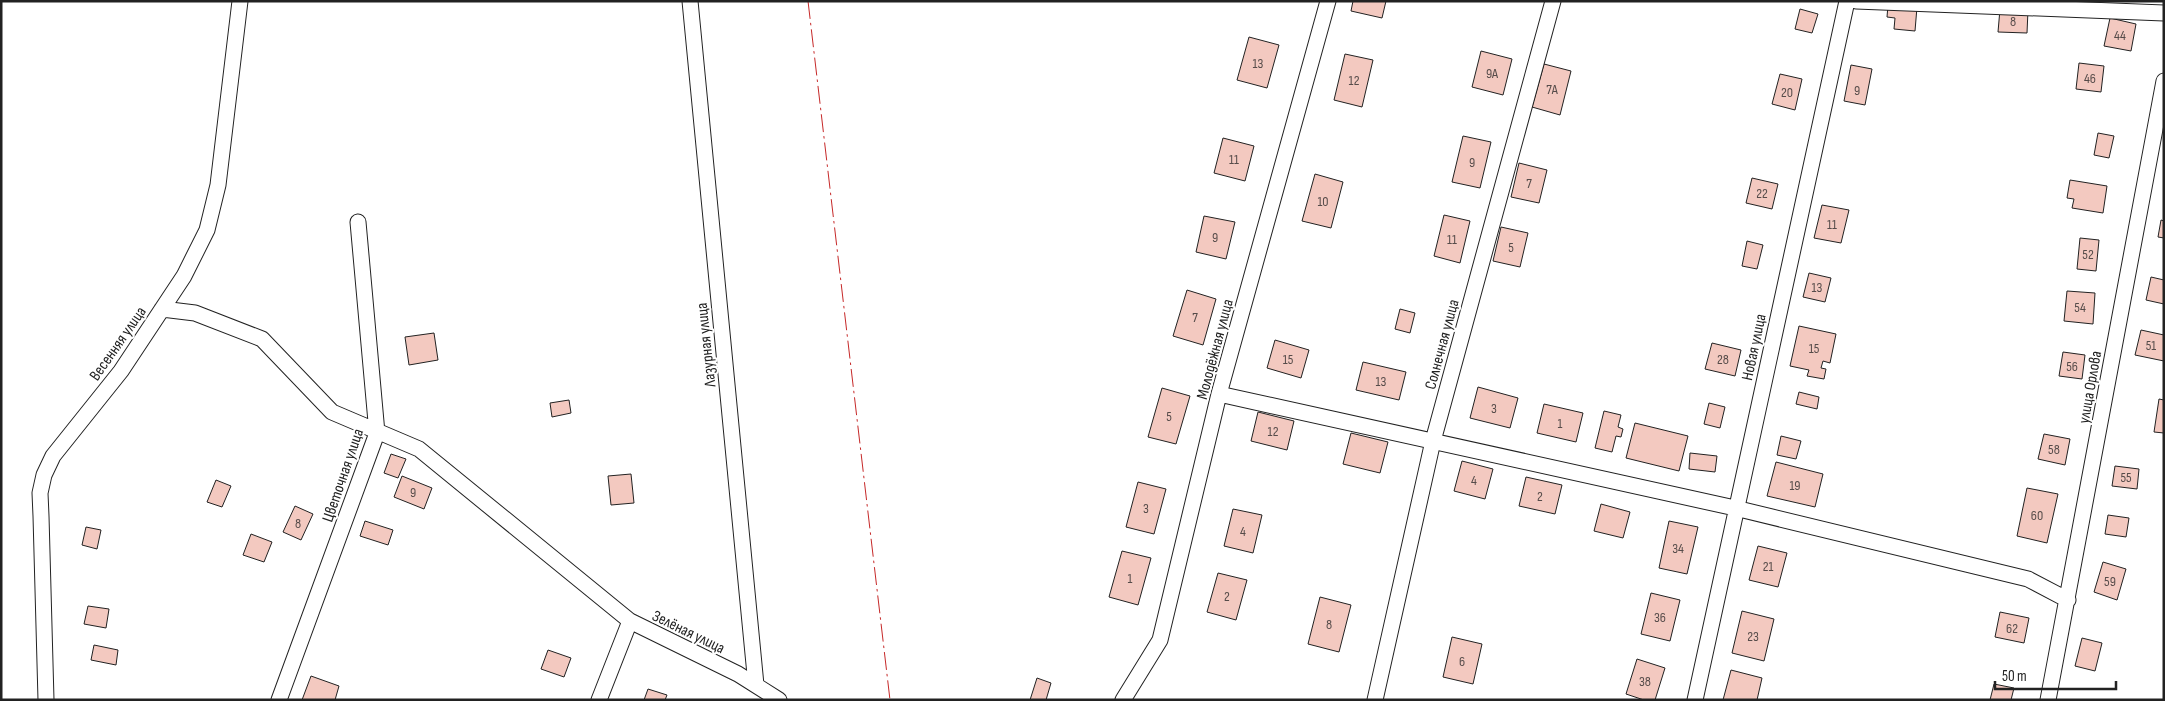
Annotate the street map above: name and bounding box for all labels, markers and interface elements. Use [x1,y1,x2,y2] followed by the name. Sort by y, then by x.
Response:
[2010,13,2016,30] house number: 8
[2114,27,2126,44] house number: 44
[1253,55,1264,72] house number: 13
[1486,65,1499,82] house number: 9А
[2084,70,2096,87] house number: 46
[1349,72,1360,89] house number: 12
[1546,81,1559,98] house number: 7А
[1854,82,1860,99] house number: 9
[1781,84,1793,101] house number: 20
[1229,151,1239,168] house number: 11
[1469,154,1475,171] house number: 9
[1526,175,1532,192] house number: 7
[1756,185,1768,202] house number: 22
[1317,193,1329,210] house number: 10
[1827,216,1837,233] house number: 11
[1212,229,1218,246] house number: 9
[1447,231,1457,248] house number: 11
[1508,239,1514,256] house number: 5
[2082,246,2094,263] house number: 52
[1812,279,1823,296] house number: 13
[1193,297,1238,402] street label: Молодёжная улица
[1421,297,1464,391] street label: Солнечная улица
[2074,299,2086,316] house number: 54
[693,302,720,389] street label: Лазурная улица
[86,303,151,385] street label: Весенняя улица
[1192,309,1198,326] house number: 7
[1738,312,1771,382] street label: Новая улица
[2146,337,2156,354] house number: 51
[1809,340,1820,357] house number: 15
[2075,349,2106,425] street label: улица Орлова
[1283,351,1294,368] house number: 15
[1717,351,1729,368] house number: 28
[2066,358,2078,375] house number: 56
[1376,373,1387,390] house number: 13
[1491,400,1497,417] house number: 3
[1166,408,1172,425] house number: 5
[1558,415,1563,432] house number: 1
[1268,423,1279,440] house number: 12
[319,426,368,525] street label: Цветочная улица
[2048,441,2060,458] house number: 58
[2120,469,2132,486] house number: 55
[1471,472,1477,489] house number: 4
[1789,477,1801,494] house number: 19
[410,484,416,501] house number: 9
[1537,488,1543,505] house number: 2
[1143,500,1149,517] house number: 3
[2031,507,2043,524] house number: 60
[295,515,301,532] house number: 8
[1240,523,1246,540] house number: 4
[1672,540,1684,557] house number: 34
[1763,558,1773,575] house number: 21
[1128,570,1133,587] house number: 1
[2104,573,2116,590] house number: 59
[1224,588,1230,605] house number: 2
[649,607,728,658] street label: Зелёная улица
[1654,609,1666,626] house number: 36
[1326,616,1332,633] house number: 8
[2006,620,2018,637] house number: 62
[1747,628,1759,645] house number: 23
[1459,653,1465,670] house number: 6
[1995,658,2116,690] scale bar
[2002,667,2027,686] text: 50 m
[1639,673,1651,690] house number: 38

